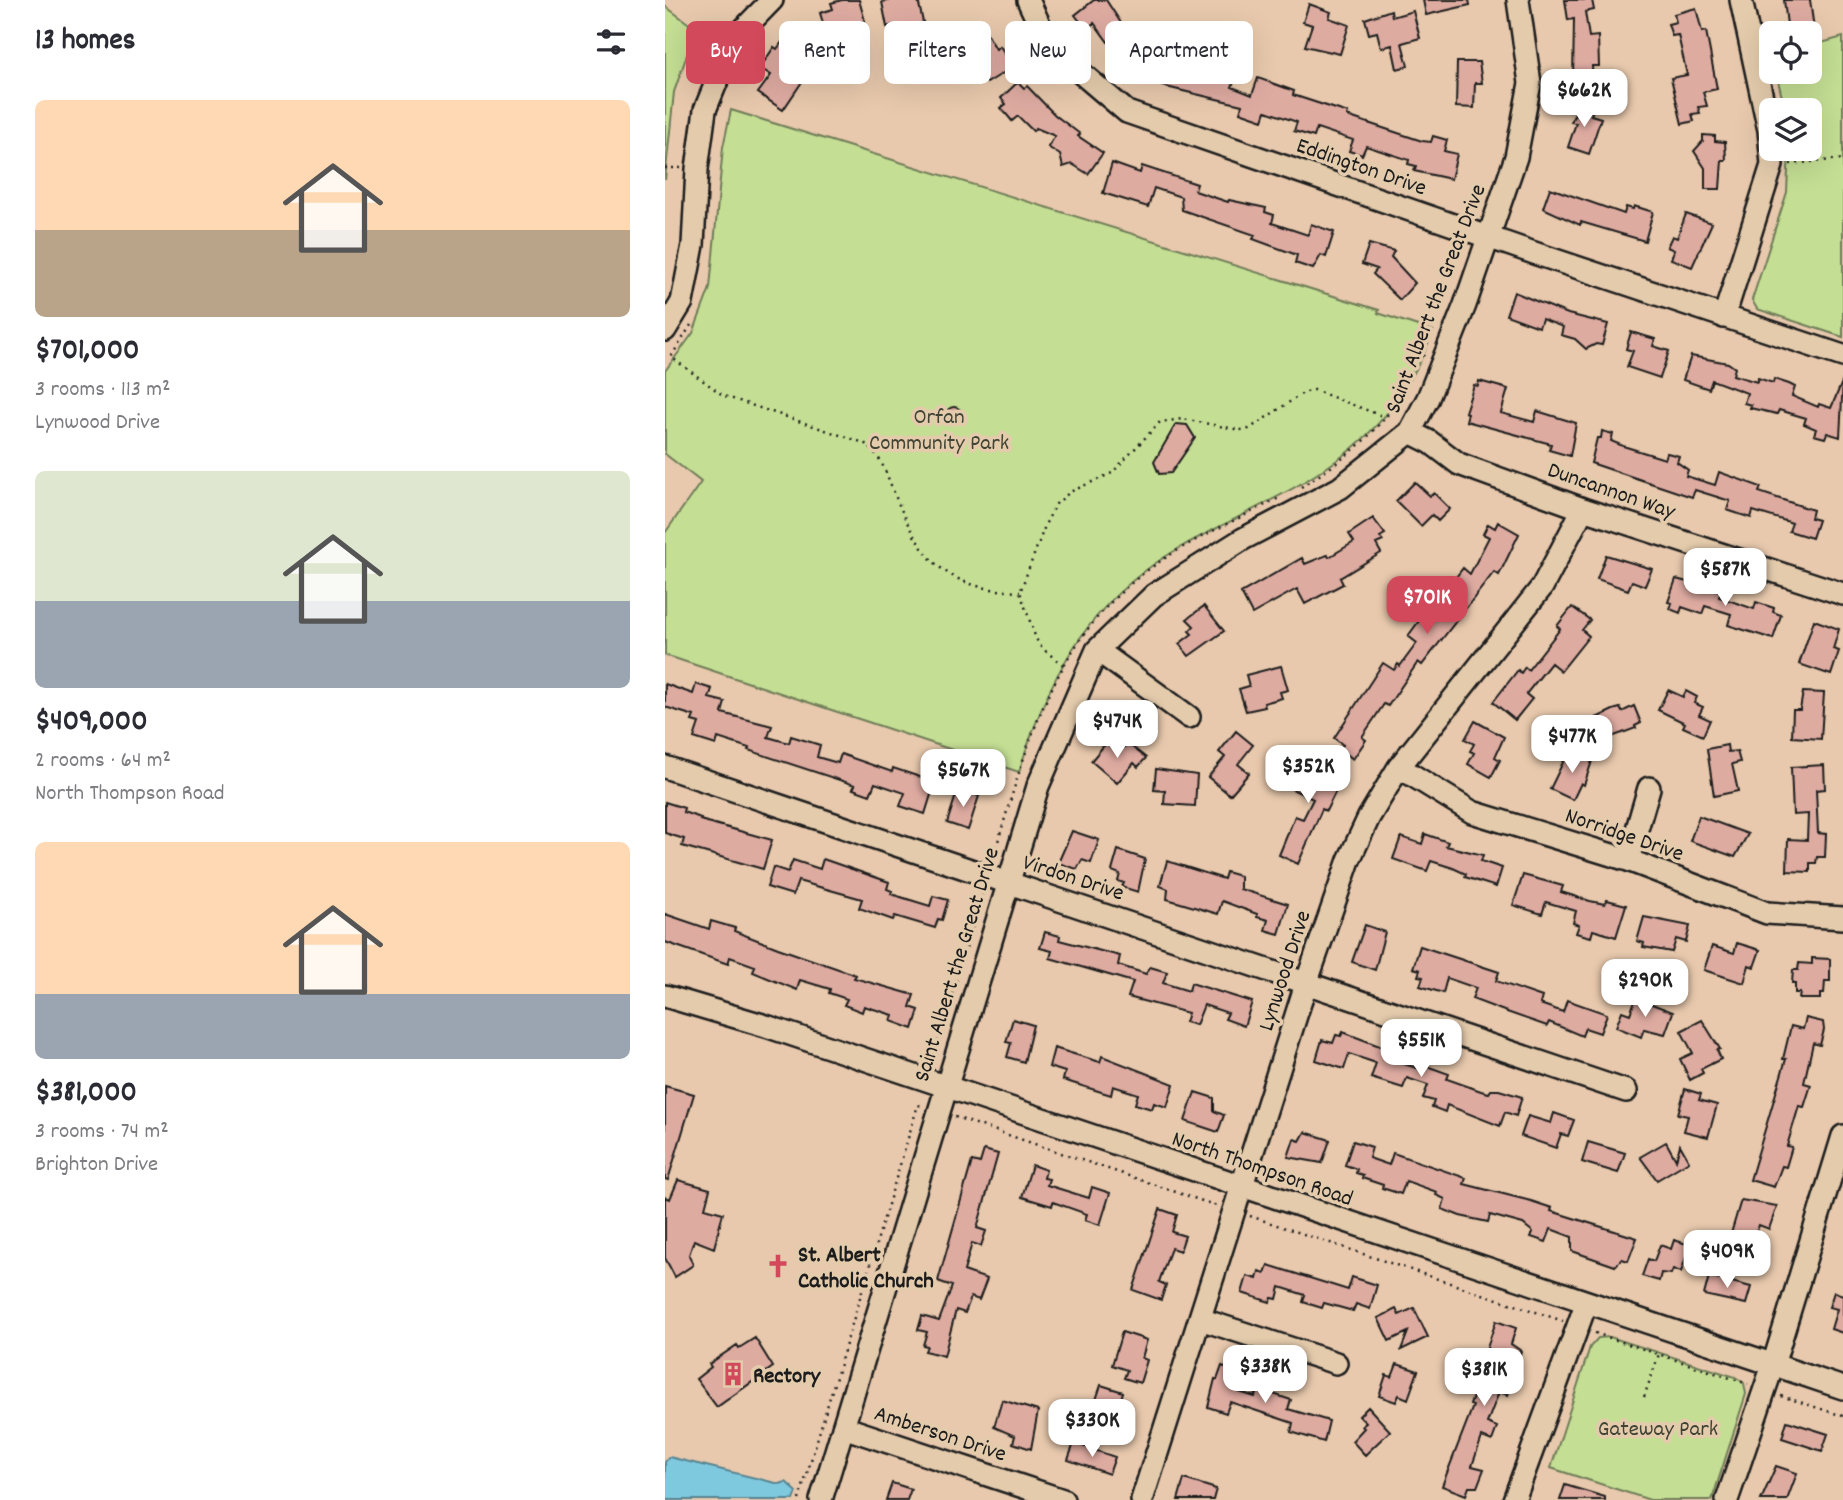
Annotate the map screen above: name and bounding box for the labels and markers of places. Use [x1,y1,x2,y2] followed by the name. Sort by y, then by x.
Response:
[1535,69,1633,129] pin: $662K
[1676,548,1774,608] pin: $587K
[1378,576,1476,636] pin: $701K
[1068,700,1166,760] pin: $474K
[1523,716,1621,775] pin: $477K
[1259,746,1357,805] pin: $352K
[914,750,1012,809] pin: $567K
[1596,960,1694,1019] pin: $290K
[1372,1020,1470,1079] pin: $551K
[1678,1230,1776,1290] pin: $409K
[798,1240,934,1299] place label: St. Albert Catholic Church
[764,1252,792,1280] church icon: St. Albert Catholic Church
[1216,1346,1314,1405] pin: $338K
[1435,1348,1533,1408] pin: $381K
[719,1360,747,1388] building icon: Rectory
[753,1361,822,1394] place label: Rectory
[1043,1400,1141,1459] pin: $330K

